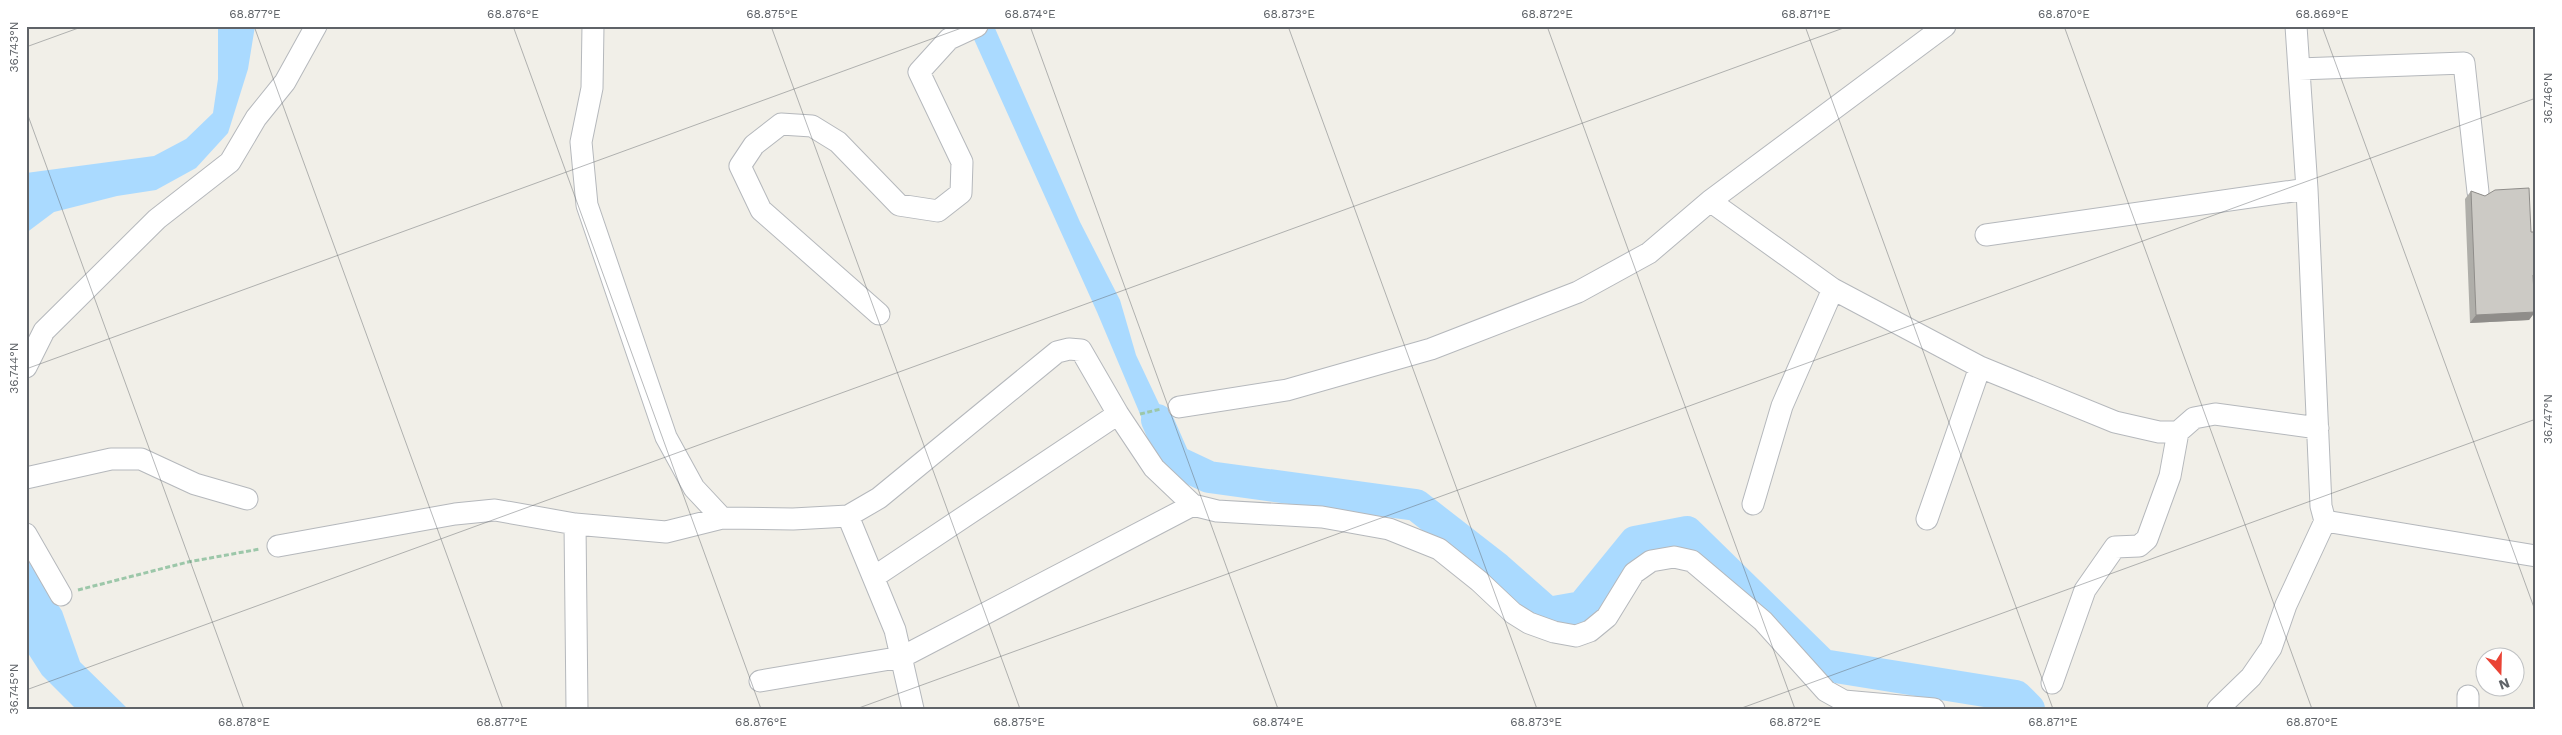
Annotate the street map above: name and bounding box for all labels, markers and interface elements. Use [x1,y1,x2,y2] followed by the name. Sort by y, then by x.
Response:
[229,7,281,21] text: 68.877°E
[487,7,539,21] text: 68.876°E
[746,7,798,21] text: 68.875°E
[1004,7,1056,21] text: 68.874°E
[1263,7,1315,21] text: 68.873°E
[1521,7,1573,21] text: 68.872°E
[1781,7,1831,21] text: 68.871°E
[2038,7,2090,21] text: 68.870°E
[2295,7,2349,21] text: 68.869°E
[7,21,21,73] text: 36.743°N
[2541,72,2555,124] text: 36.746°N
[7,342,21,394] text: 36.744°N
[2541,394,2555,444] text: 36.747°N
[2474,648,2524,698] north arrow
[7,663,21,715] text: 36.745°N
[2497,675,2512,694] text: N
[218,715,270,729] text: 68.878°E
[476,715,528,729] text: 68.877°E
[735,715,787,729] text: 68.876°E
[993,715,1045,729] text: 68.875°E
[1252,715,1304,729] text: 68.874°E
[1510,715,1562,729] text: 68.873°E
[1769,715,1821,729] text: 68.872°E
[2028,715,2078,729] text: 68.871°E
[2286,715,2338,729] text: 68.870°E

